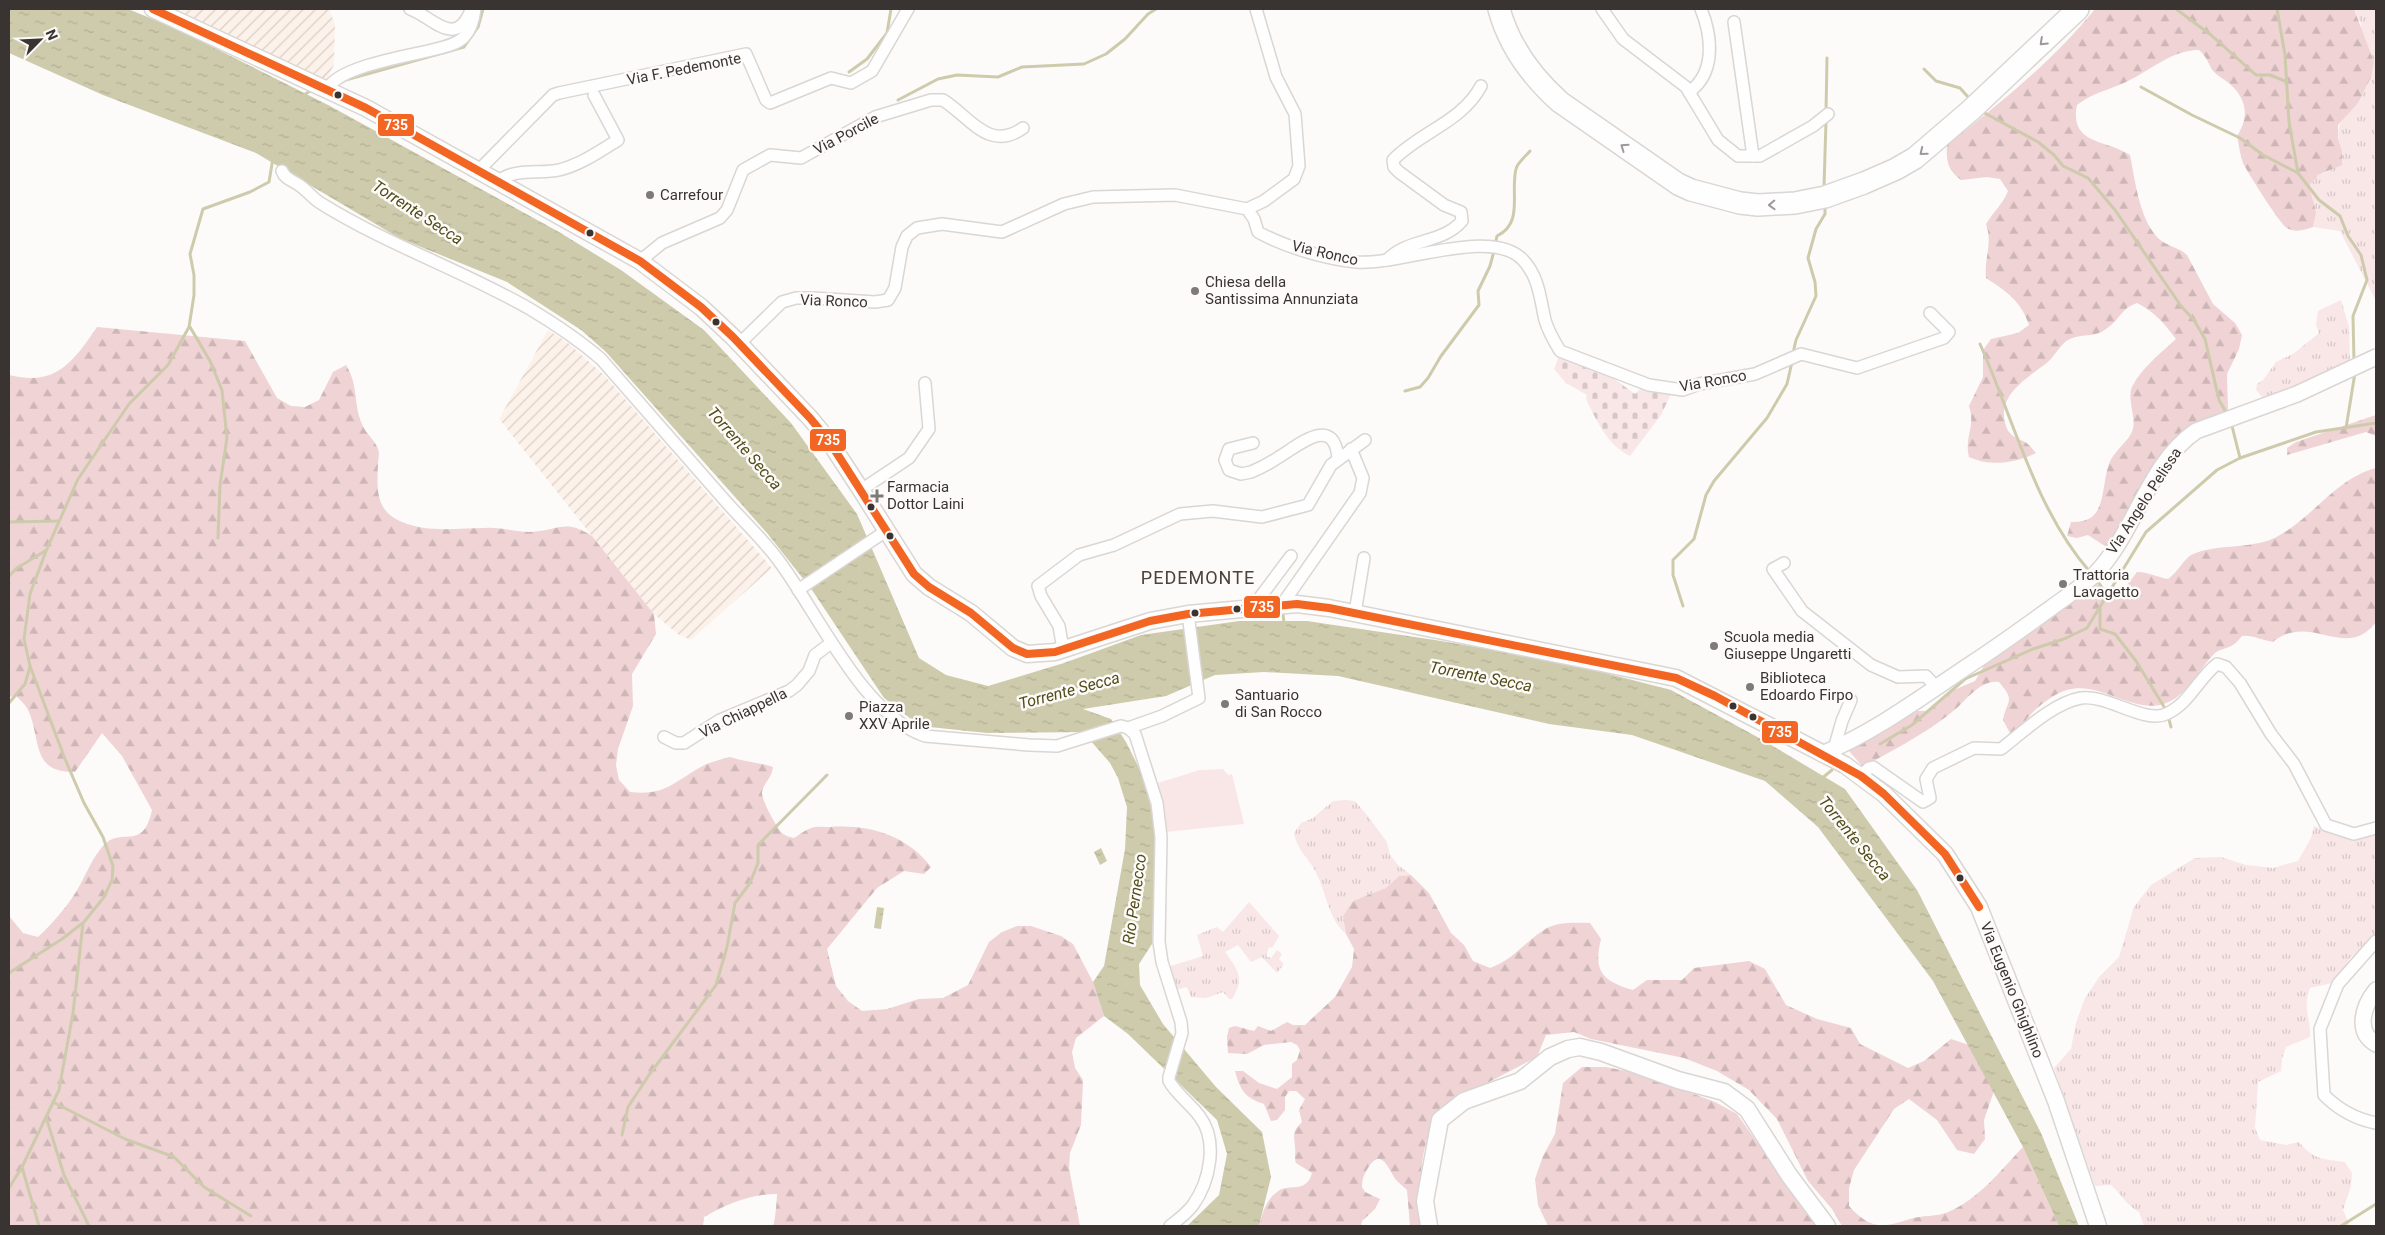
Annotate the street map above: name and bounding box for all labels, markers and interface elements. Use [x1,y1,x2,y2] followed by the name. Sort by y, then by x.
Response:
[15,15,65,65] north arrow
[43,27,61,42] text: N
[2040,36,2049,45] one-way arrow
[625,49,743,89] street label: Via F. Pedemonte
[333,90,343,100] unlabelled marker
[810,109,882,159] street label: Via Porcile
[377,113,415,137] line badge: 735
[384,117,408,133] text: 735
[1621,143,1630,153] one-way arrow
[1919,146,1929,155] one-way arrow
[369,176,466,249] water label: Torrente Secca
[660,186,723,204] place label: Carrefour
[644,189,656,201] marker: Carrefour
[1768,200,1776,210] one-way arrow
[585,228,595,238] unlabelled marker
[1290,237,1360,269] street label: Via Ronco
[1205,273,1358,308] place label: Chiesa della Santissima Annunziata
[1189,285,1201,297] marker: Chiesa della Santissima Annunziata
[800,291,868,311] street label: Via Ronco
[711,317,721,327] unlabelled marker
[1678,366,1748,396] street label: Via Ronco
[703,403,786,494] water label: Torrente Secca
[809,428,847,452] line badge: 735
[816,432,840,448] text: 735
[2103,444,2185,558] street label: Via Angelo Pelissa
[887,478,964,513] place label: Farmacia Dottor Laini
[871,490,883,502] marker: Farmacia Dottor Laini
[866,502,876,512] unlabelled marker
[885,531,895,541] unlabelled marker
[2073,566,2139,601] place label: Trattoria Lavagetto
[1141,567,1255,588] district label: PEDEMONTE
[2057,578,2069,590] marker: Trattoria Lavagetto
[1243,595,1281,619] line badge: 735
[1250,599,1274,615] text: 735
[1232,604,1242,614] unlabelled marker
[1190,608,1200,618] unlabelled marker
[1724,628,1851,663] place label: Scuola media Giuseppe Ungaretti
[1708,640,1720,652] marker: Scuola media Giuseppe Ungaretti
[1428,657,1534,696] water label: Torrente Secca
[1017,668,1122,713] water label: Torrente Secca
[1760,669,1853,704] place label: Biblioteca Edoardo Firpo
[1744,681,1756,693] marker: Biblioteca Edoardo Firpo
[696,684,790,742] street label: Via Chiappella
[1235,686,1322,721] place label: Santuario di San Rocco
[859,698,930,733] place label: Piazza XXV Aprile
[1219,698,1231,710] marker: Santuario di San Rocco
[1728,701,1738,711] unlabelled marker
[843,710,855,722] marker: Piazza XXV Aprile
[1748,712,1758,722] unlabelled marker
[1761,720,1799,744] line badge: 735
[1768,724,1792,740] text: 735
[1815,792,1895,885] water label: Torrente Secca
[1119,852,1150,946] water label: Rio Pernecco
[1955,873,1965,883] unlabelled marker
[1976,919,2048,1061] street label: Via Eugenio Ghighlino

